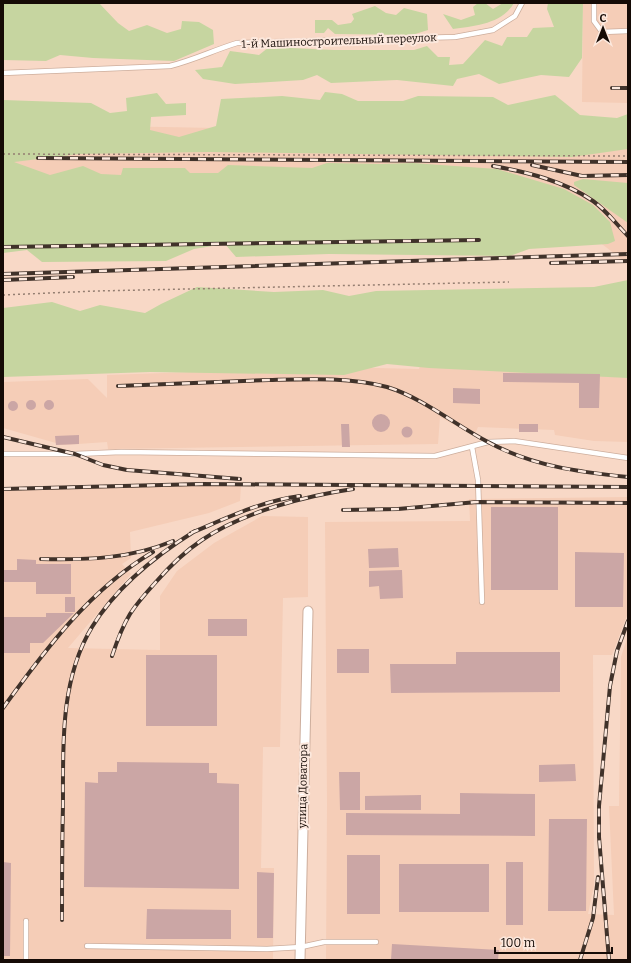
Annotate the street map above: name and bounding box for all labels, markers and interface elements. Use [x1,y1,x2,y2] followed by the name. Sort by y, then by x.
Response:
[583,8,623,48] north arrow
[600,12,607,25] text: С
[241,31,437,51] street label: 1-й Машиностроительный переулок
[296,744,310,829] street label: улица Доватора
[495,929,612,955] scale bar
[501,936,536,950] text: 100 m

